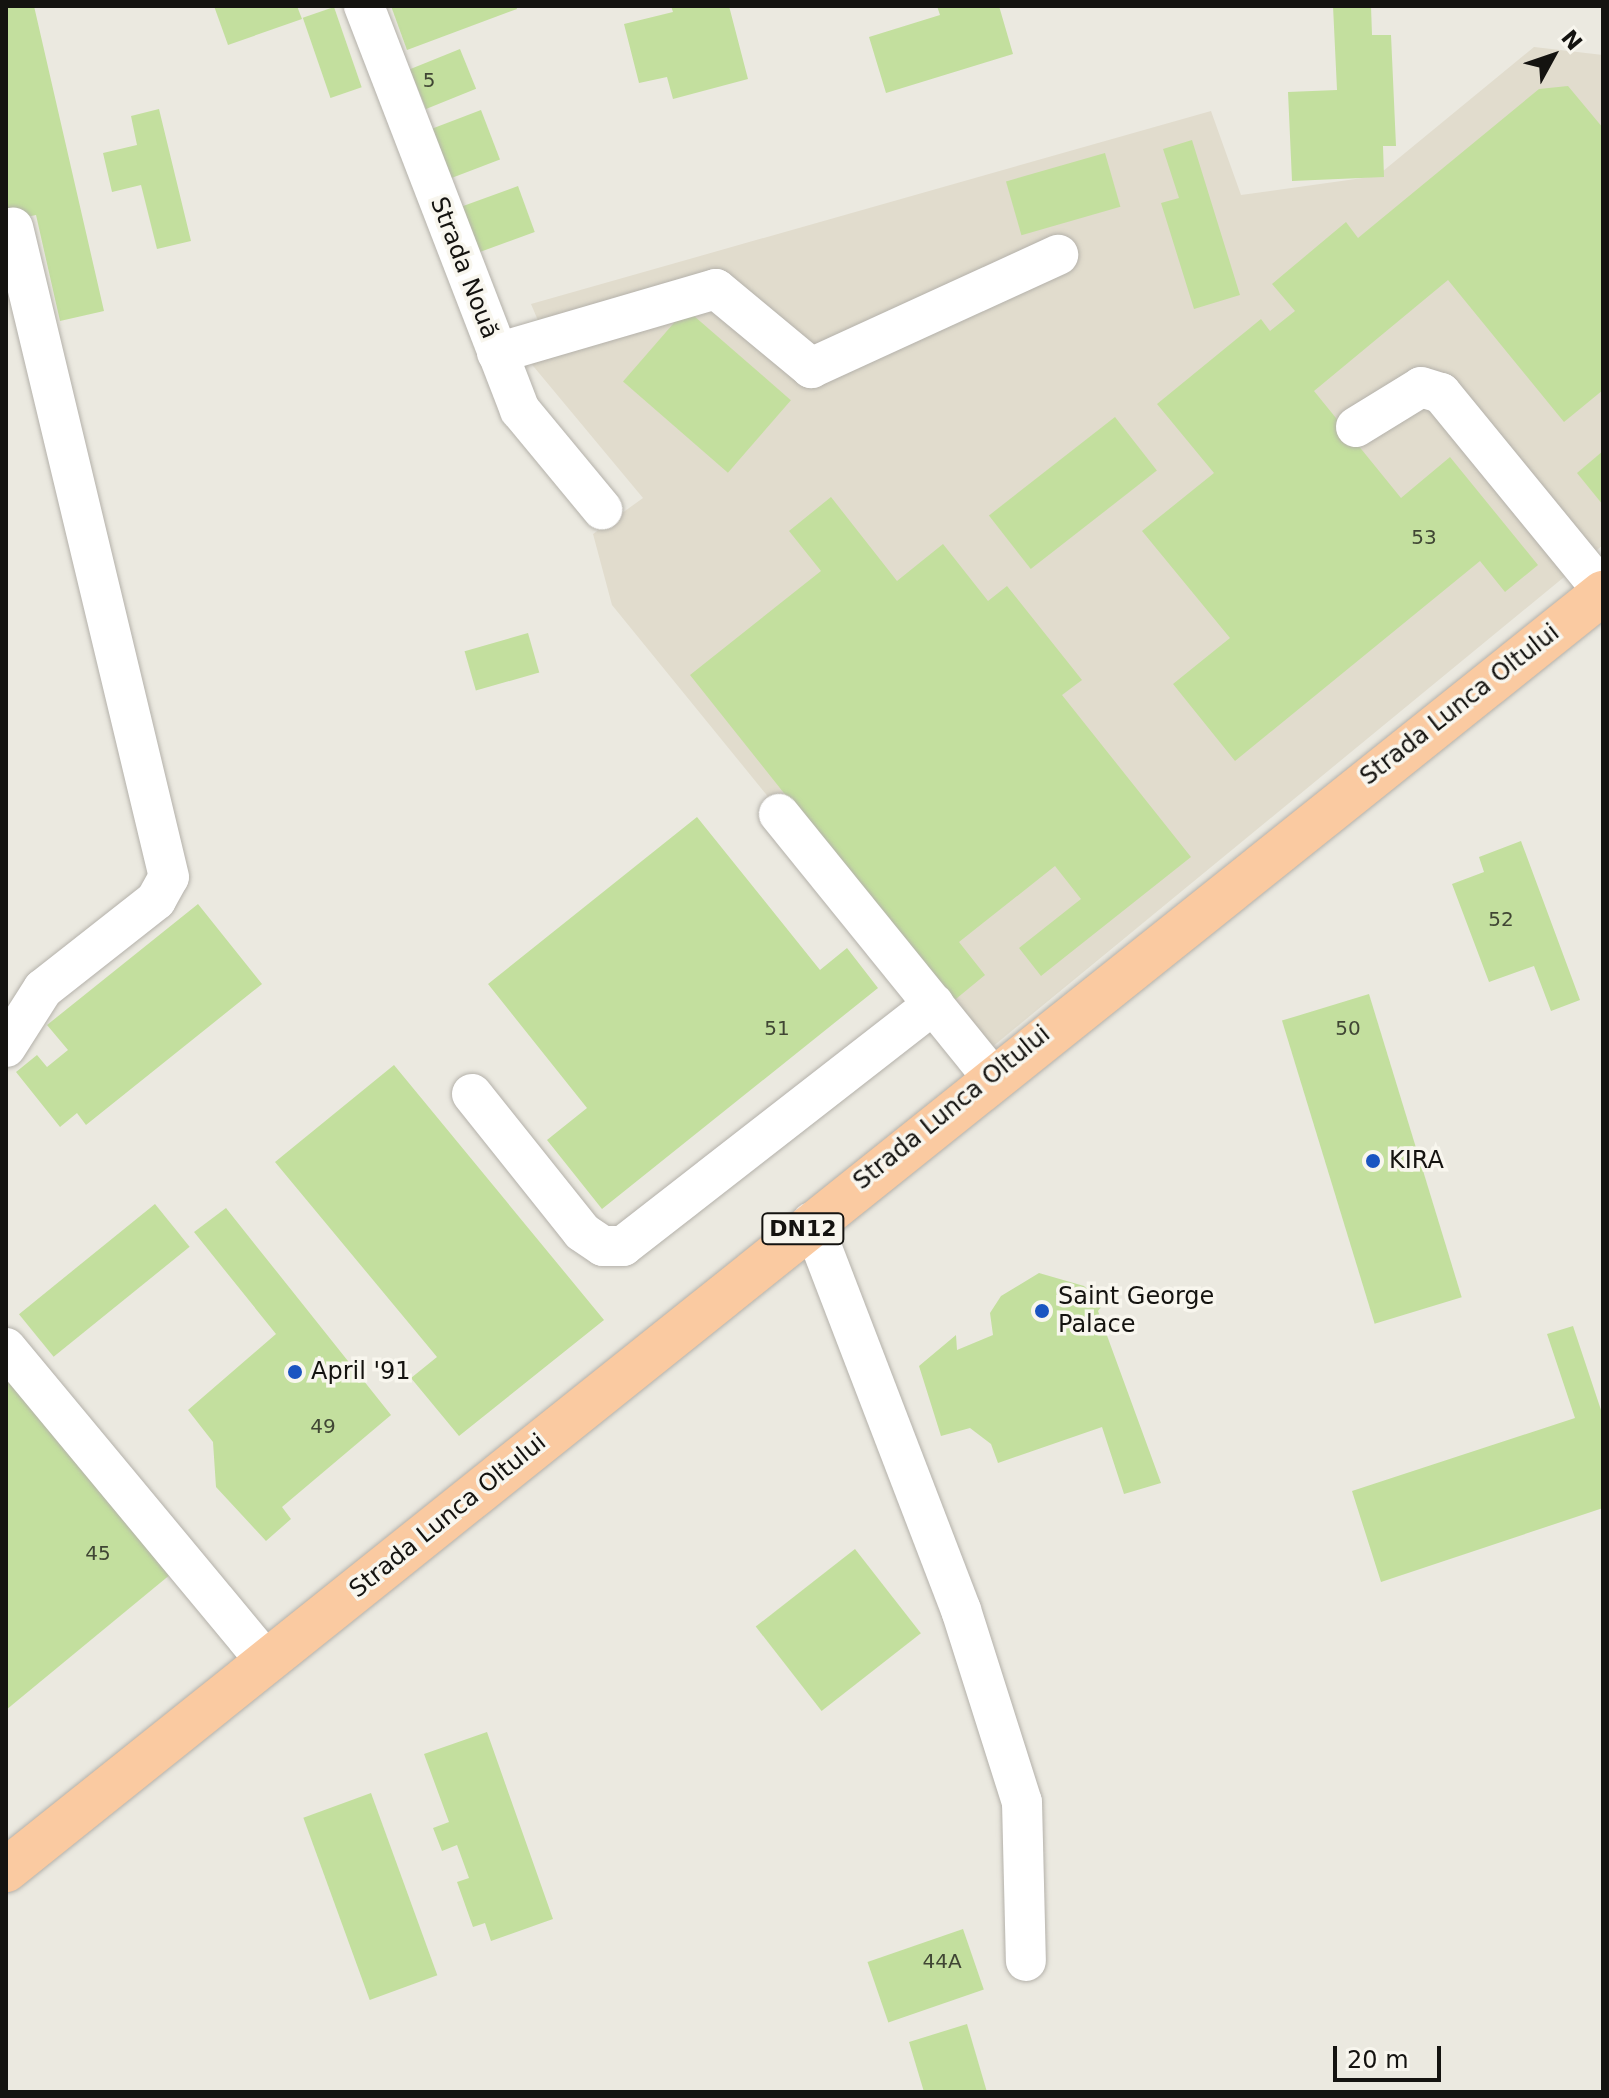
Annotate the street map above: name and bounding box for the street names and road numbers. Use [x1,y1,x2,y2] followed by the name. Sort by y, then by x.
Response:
[424,193,504,343] street label: Strada Nouă
[1355,618,1565,792] street label: Strada Lunca Oltului
[848,1020,1056,1196] street label: Strada Lunca Oltului
[761,1211,845,1247] road number: DN12
[344,1428,552,1604] street label: Strada Lunca Oltului

